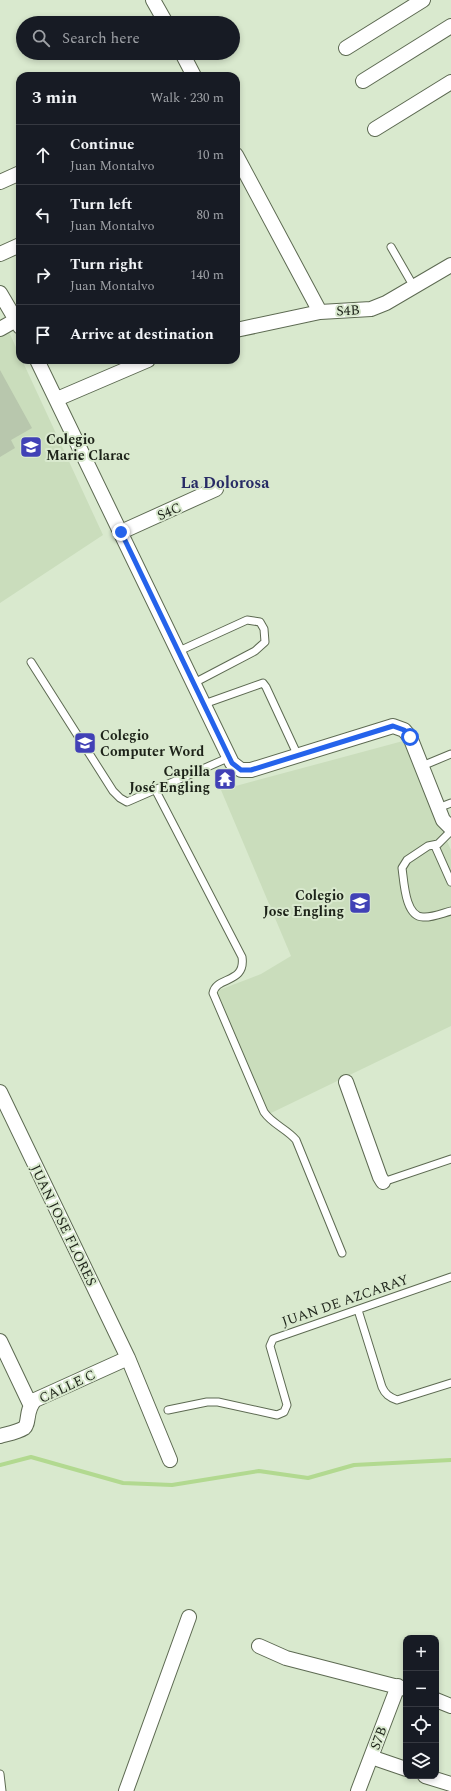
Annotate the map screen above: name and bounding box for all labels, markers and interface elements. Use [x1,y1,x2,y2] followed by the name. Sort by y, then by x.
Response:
[16,16,240,60] search box
[30,27,52,49] icon: search
[62,27,140,50] text: Search here
[32,85,77,111] text: 3 min
[150,88,224,108] text: Walk · 230 m
[70,133,135,156] text: Continue
[32,144,54,166] icon: ahead
[197,145,224,165] text: 10 m
[70,156,154,176] text: Juan Montalvo
[70,193,132,216] text: Turn left
[32,204,54,226] icon: left
[197,205,224,225] text: 80 m
[70,216,154,236] text: Juan Montalvo
[70,253,143,276] text: Turn right
[32,264,54,286] icon: right
[190,265,224,285] text: 140 m
[70,276,154,296] text: Juan Montalvo
[336,299,360,322] street label: S4B
[70,323,214,346] text: Arrive at destination
[32,324,54,346] icon: arrive
[46,429,130,466] place label: Colegio Marie Clarac
[18,434,44,460] school or university icon: Colegio Marie Clarac
[180,471,270,495] district label: La Dolorosa
[154,497,185,526] street label: S4C
[112,523,130,541] route end
[100,725,204,762] place label: Colegio Computer Word
[401,728,419,746] route start
[72,730,98,756] school or university icon: Colegio Computer Word
[129,761,211,798] place label: Capilla José Engling
[212,766,238,792] temple icon: Capilla José Engling
[263,885,344,922] place label: Colegio Jose Engling
[347,890,373,916] school or university icon: Colegio Jose Engling
[25,1161,102,1290] street label: JUAN JOSE FLORES
[279,1269,412,1332] street label: JUAN DE AZCARAY
[35,1364,99,1409] street label: CALLE C
[403,1635,439,1779] map controls
[403,1635,439,1671] button: +
[403,1671,439,1707] button: −
[403,1707,439,1743] button: locate
[364,1723,393,1753] street label: S7B
[403,1743,439,1779] button: layers

